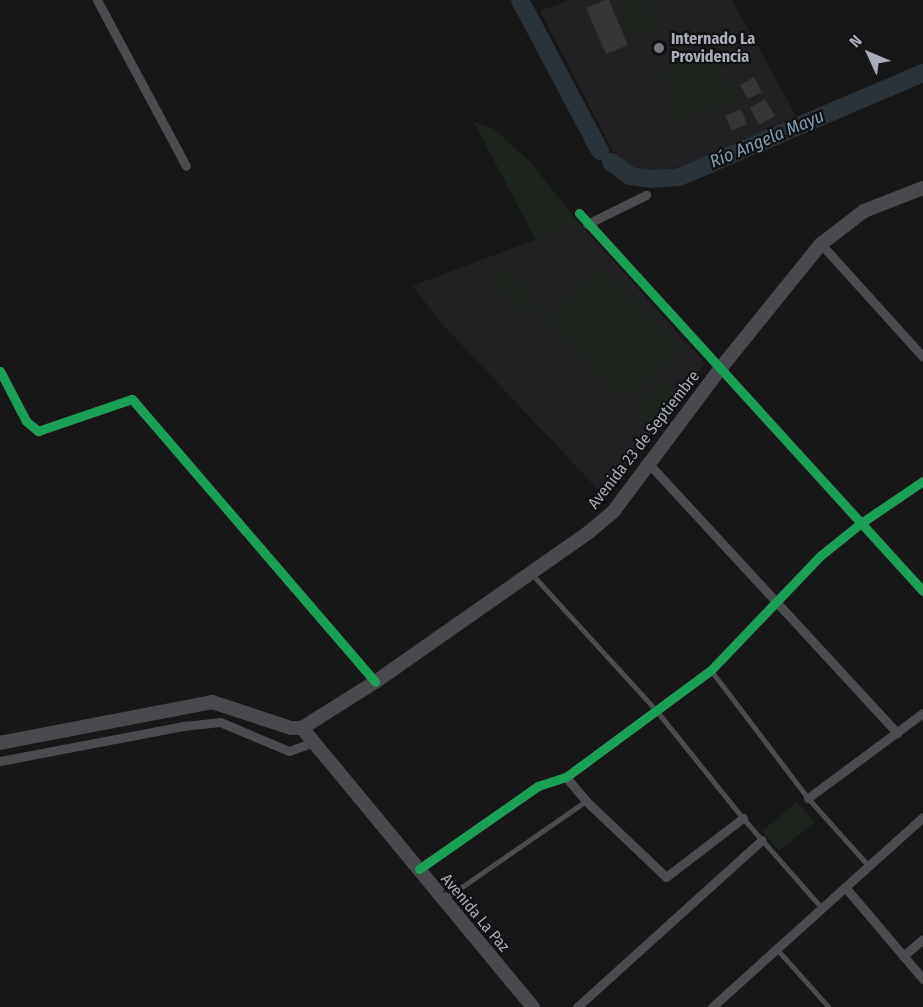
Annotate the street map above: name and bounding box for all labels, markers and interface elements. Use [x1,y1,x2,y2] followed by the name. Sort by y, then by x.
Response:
[839,24,899,84] north arrow
[671,29,755,67] place label: Internado La Providencia
[846,31,866,51] text: N
[652,41,666,55] marker: Internado La Providencia
[707,105,827,173] water label: Río Angela Mayu
[584,367,704,513] street label: Avenida 23 de Septiembre
[437,870,513,956] street label: Avenida La Paz

